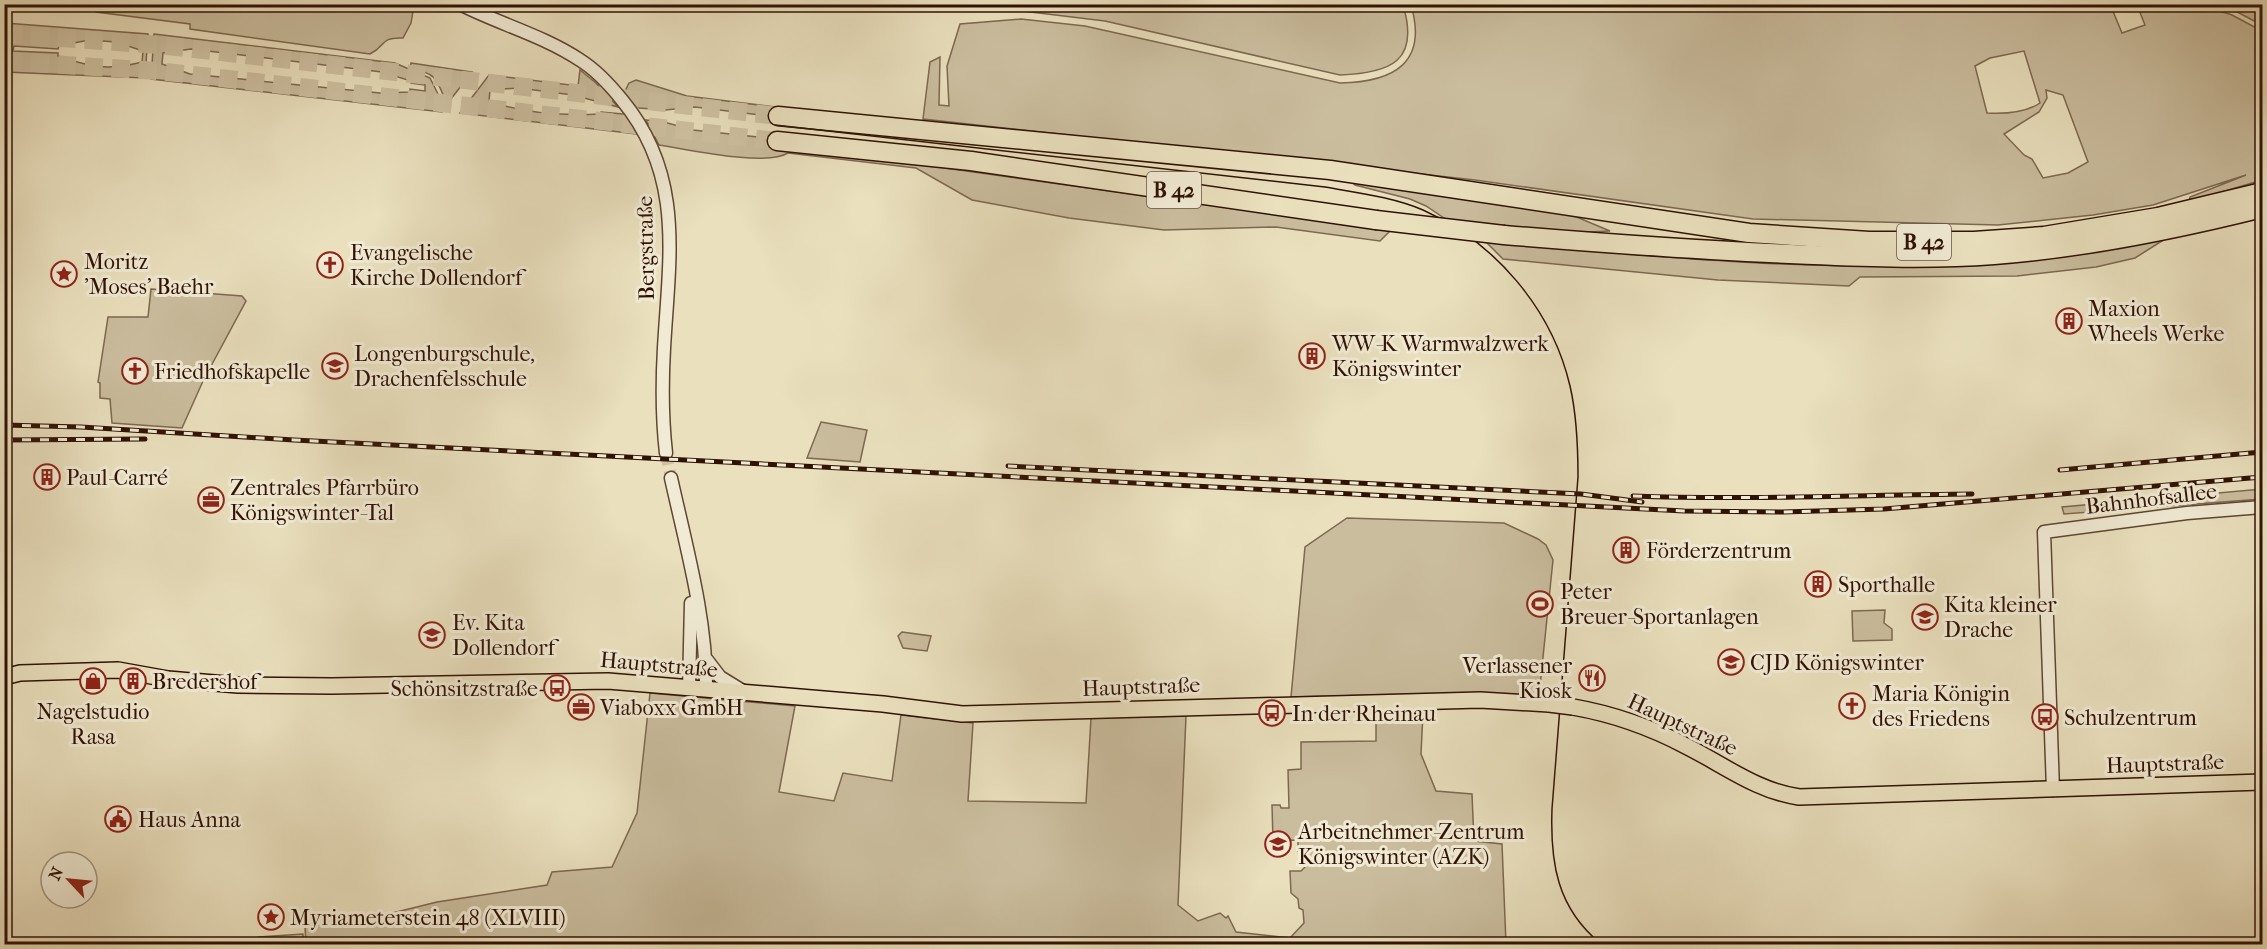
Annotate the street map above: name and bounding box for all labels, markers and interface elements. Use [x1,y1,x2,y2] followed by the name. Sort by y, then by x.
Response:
[1147,172,1201,208] road number: B 42
[632,195,660,301] street label: Bergstraße
[1897,224,1951,260] road number: B 42
[350,240,527,291] place label: Evangelische Kirche Dollendorf
[84,249,214,300] place label: Moritz 'Moses' Baehr
[315,250,345,280] church icon: Evangelische Kirche Dollendorf
[49,259,79,289] place icon: Moritz 'Moses' Baehr
[2087,296,2225,347] place label: Maxion Wheels Werke
[2054,306,2084,336] building icon: Maxion Wheels Werke
[1331,331,1549,382] place label: WW-K Warmwalzwerk Königswinter
[354,341,535,392] place label: Longenburgschule, Drachenfelsschule
[1297,341,1327,371] building icon: WW-K Warmwalzwerk Königswinter
[320,351,350,381] school or university icon: Longenburgschule, Drachenfelsschule
[120,356,150,386] church icon: Friedhofskapelle
[154,359,310,385] place label: Friedhofskapelle
[32,462,62,492] building icon: Paul-Carré
[66,465,168,491] place label: Paul-Carré
[230,475,419,526] place label: Zentrales Pfarrbüro Königswinter-Tal
[2084,478,2218,520] street label: Bahnhofsallee
[196,485,226,515] office icon: Zentrales Pfarrbüro Königswinter-Tal
[1611,535,1641,565] building icon: Förderzentrum
[1646,538,1792,564] place label: Förderzentrum
[1803,569,1833,599] building icon: Sporthalle
[1838,572,1935,598] place label: Sporthalle
[1560,579,1759,630] place label: Peter Breuer-Sportanlagen
[1525,589,1555,619] sports icon: Peter Breuer-Sportanlagen
[1944,592,2057,643] place label: Kita kleiner Drache
[1910,602,1940,632] school or university icon: Kita kleiner Drache
[452,610,560,661] place label: Ev. Kita Dollendorf
[417,620,447,650] school or university icon: Ev. Kita Dollendorf
[599,647,719,683] street label: Hauptstraße
[1716,647,1746,677] school or university icon: CJD Königswinter
[1750,650,1924,676] place label: CJD Königswinter
[1462,653,1573,704] place label: Verlassener Kiosk
[1577,663,1607,693] restaurant icon: Verlassener Kiosk
[78,666,108,696] shop icon: Nagelstudio Rasa
[118,666,148,696] building icon: Bredershof
[152,669,262,695] place label: Bredershof
[1082,672,1201,702] street label: Hauptstraße
[542,673,572,703] bus stop icon: Schönsitzstraße
[390,676,538,702] place label: Schönsitzstraße
[1872,681,2010,732] place label: Maria Königin des Friedens
[1624,688,1742,762] street label: Hauptstraße
[1837,691,1867,721] church icon: Maria Königin des Friedens
[566,692,596,722] office icon: Viaboxx GmbH
[599,695,743,721] place label: Viaboxx GmbH
[1257,698,1287,728] bus stop icon: In der Rheinau
[37,699,149,750] place label: Nagelstudio Rasa
[1292,701,1436,727] place label: In der Rheinau
[2030,702,2060,732] bus stop icon: Schulzentrum
[2064,705,2198,731] place label: Schulzentrum
[2106,749,2225,779] street label: Hauptstraße
[103,804,133,834] public building icon: Haus Anna
[138,807,242,833] place label: Haus Anna
[1297,819,1525,870] place label: Arbeitnehmer-Zentrum Königswinter (AZK)
[1263,829,1293,859] school or university icon: Arbeitnehmer-Zentrum Königswinter (AZK)
[39,850,99,910] north arrow
[45,863,68,883] text: N
[256,902,286,932] place icon: Myriameterstein 48 (XLVIII)
[290,905,566,931] place label: Myriameterstein 48 (XLVIII)

